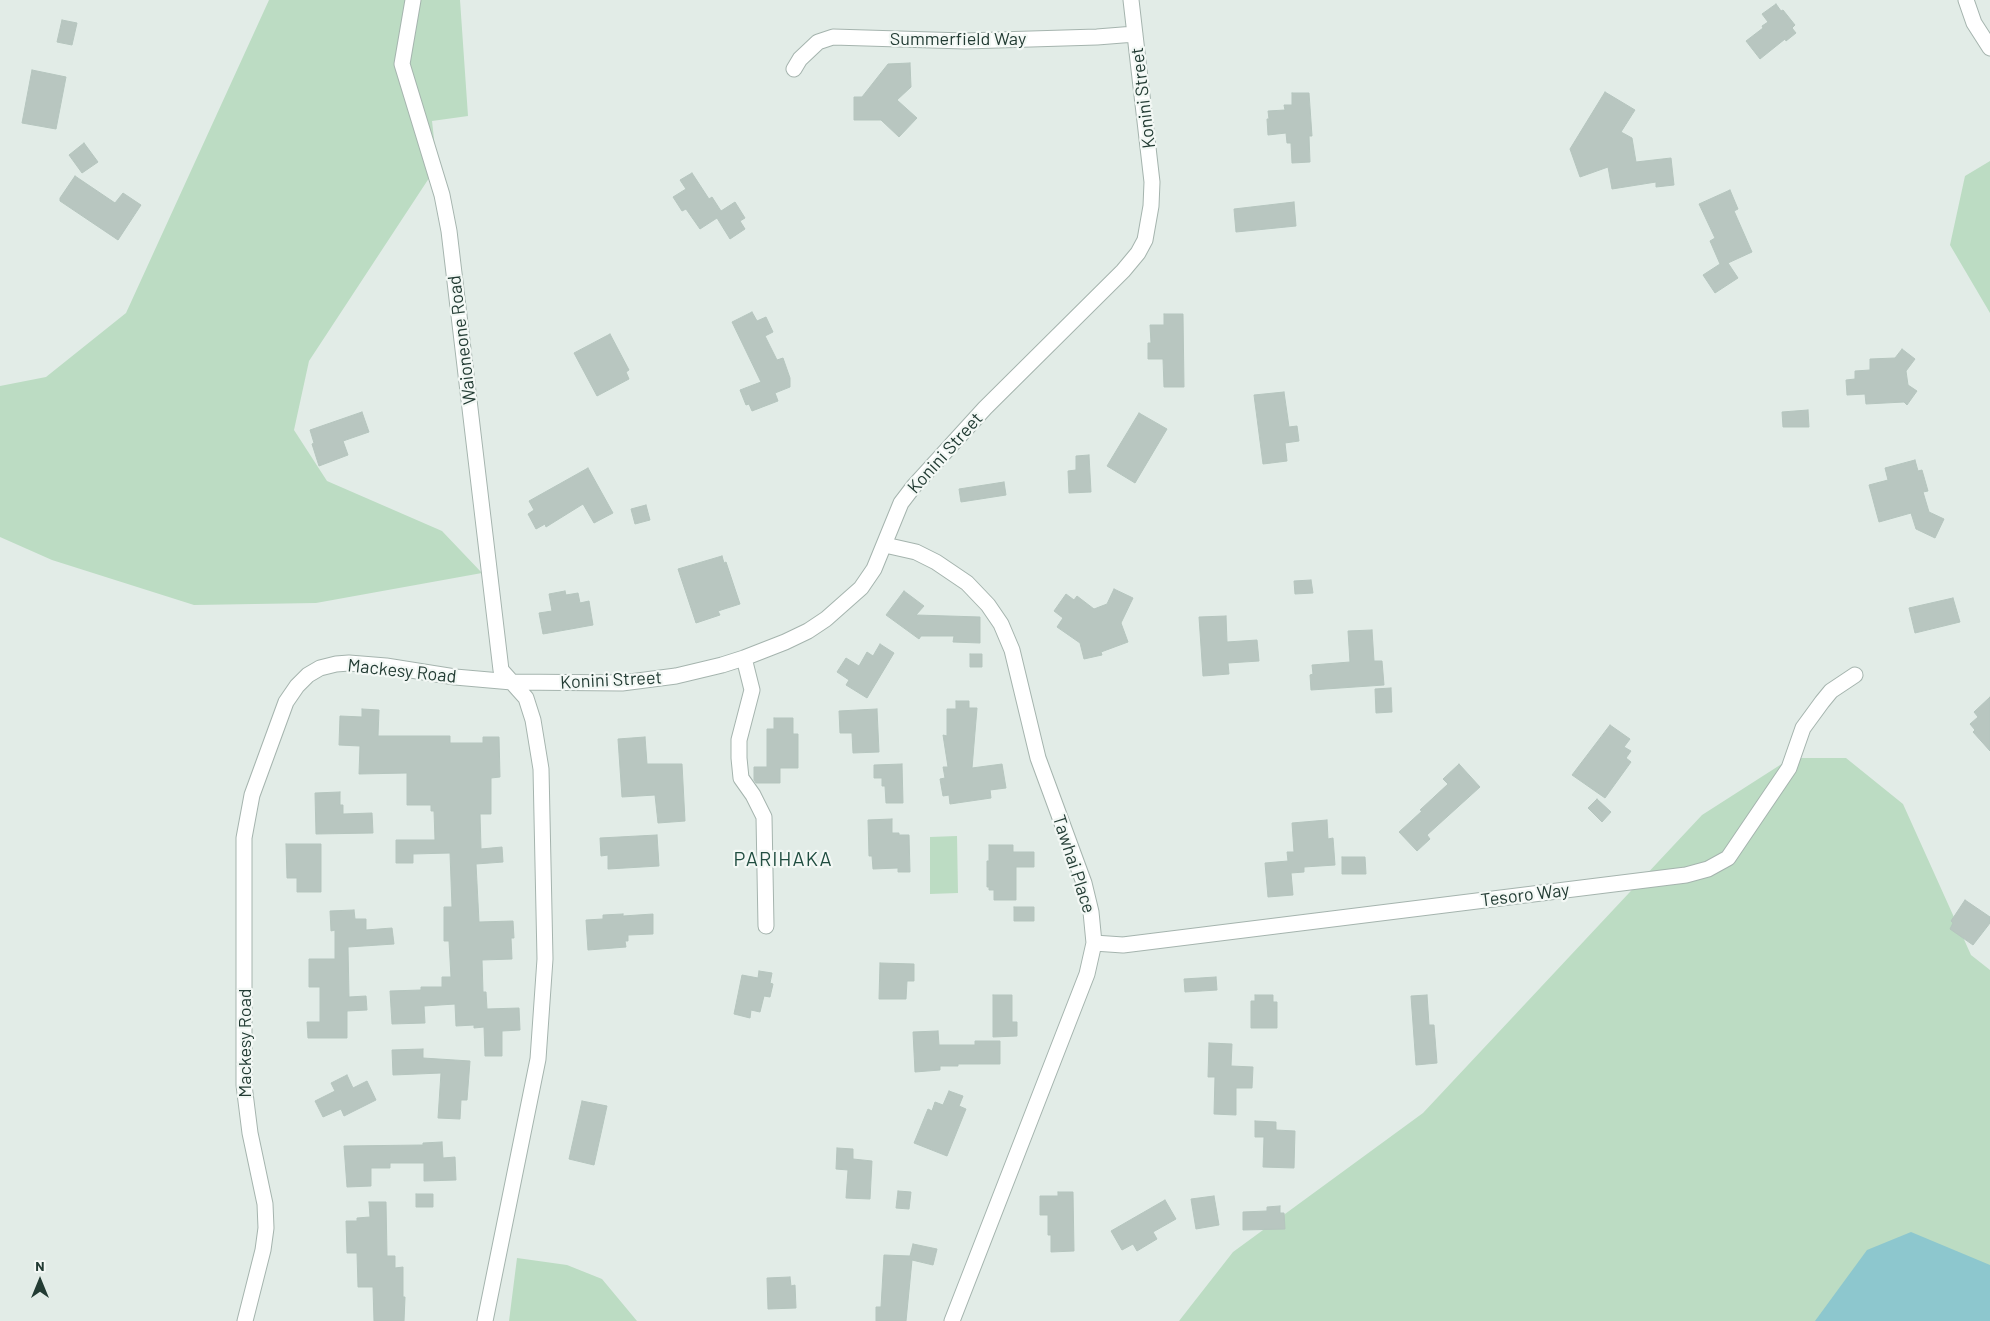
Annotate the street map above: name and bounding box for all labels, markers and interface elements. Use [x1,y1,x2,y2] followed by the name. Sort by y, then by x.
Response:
[890,28,1026,50] street label: Summerfield Way
[1126,46,1160,150] street label: Konini Street
[443,274,481,406] street label: Waioneone Road
[903,408,987,498] street label: Konini Street
[347,655,457,687] street label: Mackesy Road
[560,667,662,693] street label: Konini Street
[1048,812,1100,916] street label: Tawhai Place
[732,847,834,871] district label: PARIHAKA
[1479,879,1571,911] street label: Tesoro Way
[234,988,256,1098] street label: Mackesy Road
[15,1256,65,1306] north arrow
[35,1257,45,1274] text: N

